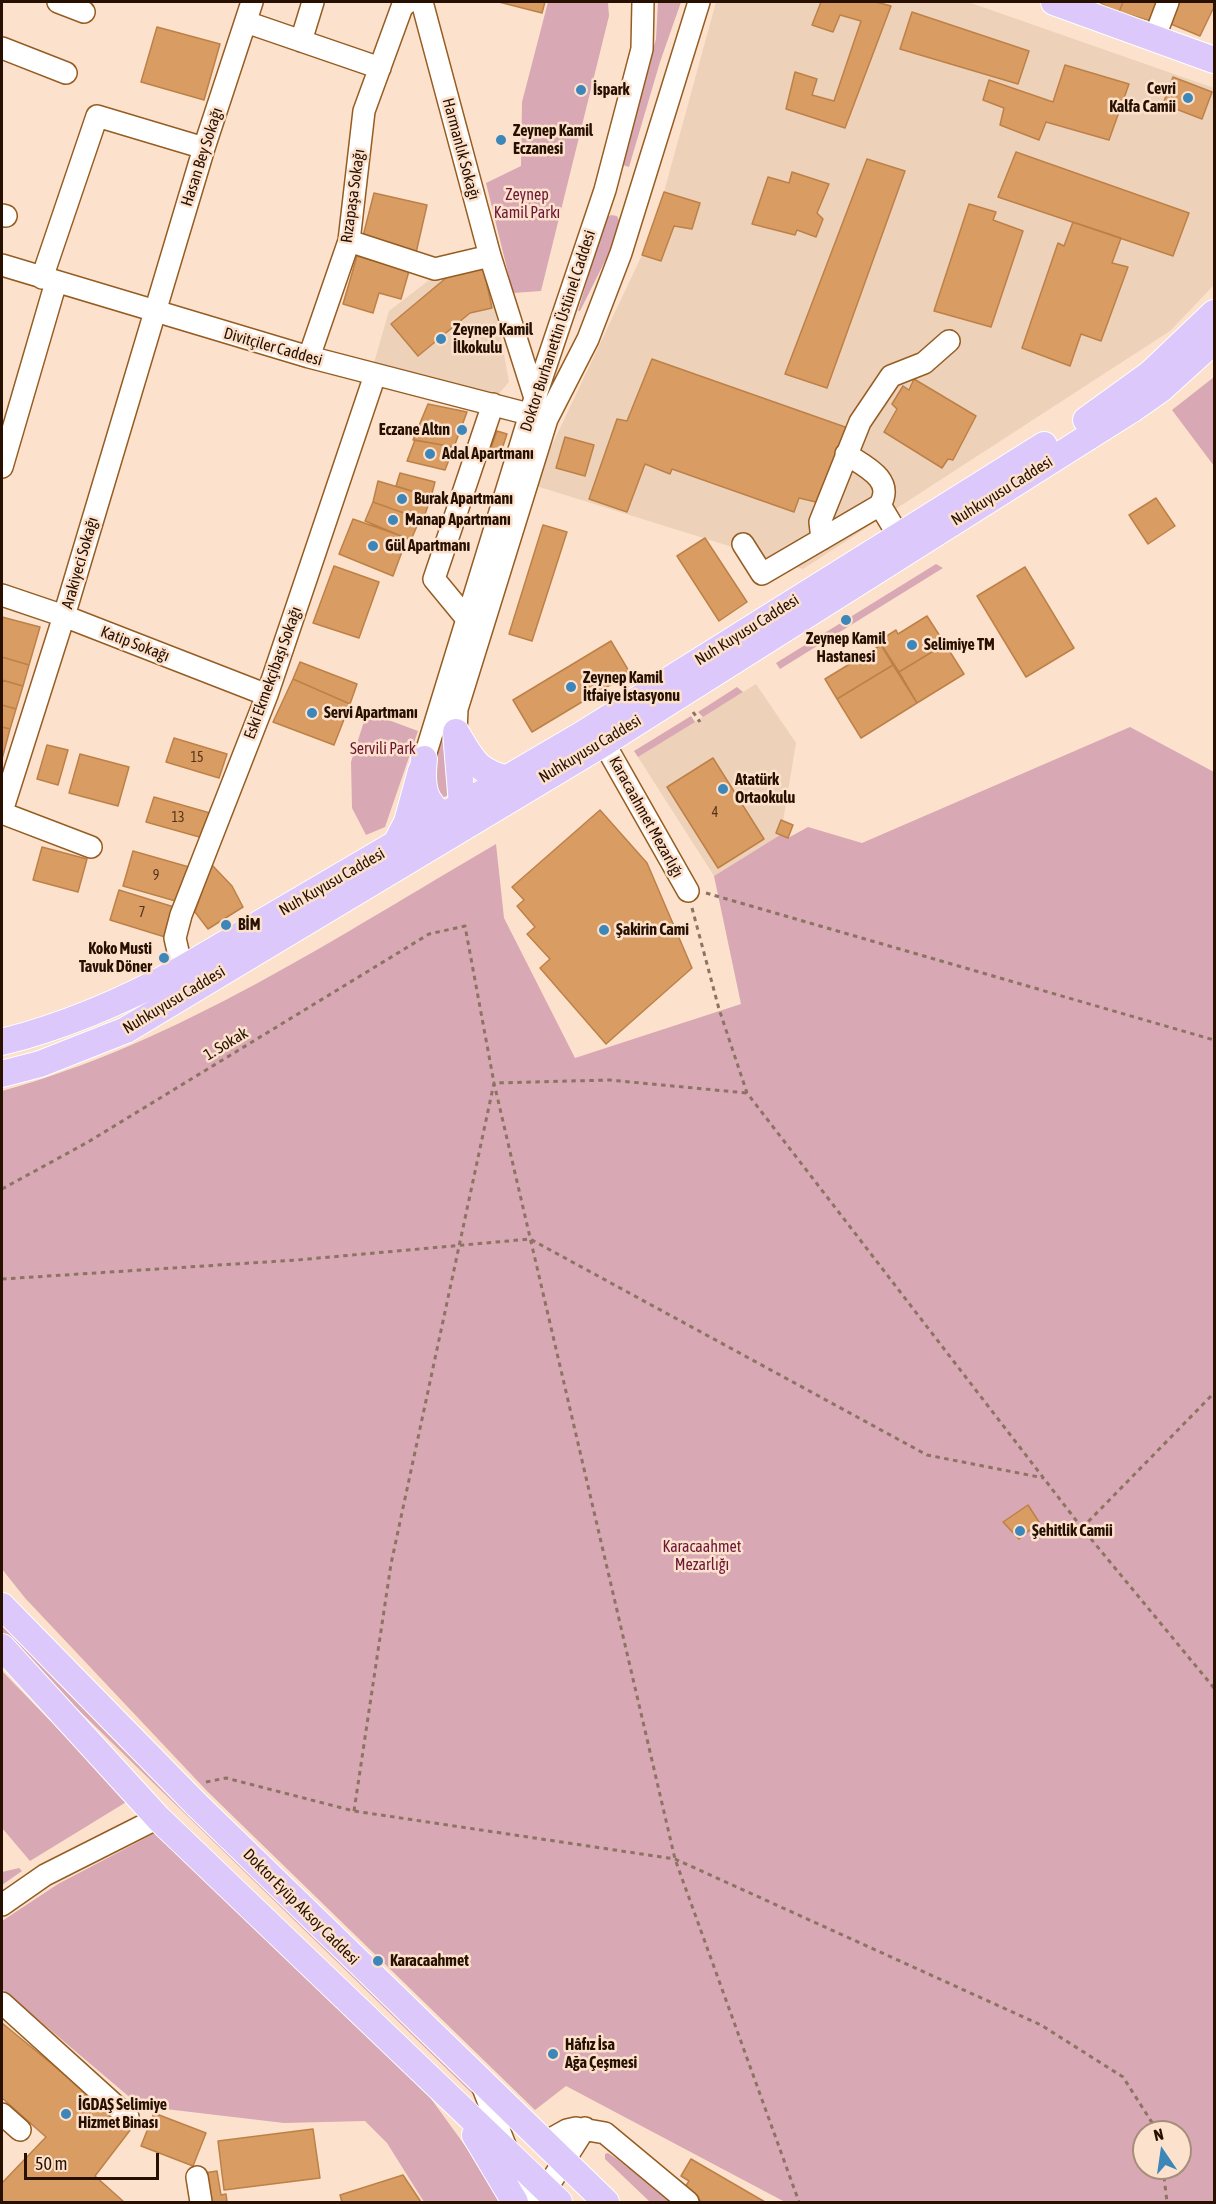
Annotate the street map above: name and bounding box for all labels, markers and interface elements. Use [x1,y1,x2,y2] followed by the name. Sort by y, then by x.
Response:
[1109,79,1176,117] place label: Cevri Kalfa Camii
[593,80,630,100] place label: İspark
[574,83,588,97] marker: İspark
[1181,91,1195,105] marker: Cevri Kalfa Camii
[438,96,484,202] street label: Harmanlık Sokağı
[177,105,227,209] street label: Hasan Bey Sokağı
[513,121,593,159] place label: Zeynep Kamil Eczanesi
[494,133,508,147] marker: Zeynep Kamil Eczanesi
[337,148,369,244] street label: Rızapaşa Sokağı
[494,185,560,223] park label: Zeynep Kamil Parkı
[516,228,600,434] street label: Doktor Burhanettin Üstünel Caddesi
[453,320,533,358] place label: Zeynep Kamil İlkokulu
[222,324,324,370] street label: Divitçiler Caddesi
[434,332,448,346] marker: Zeynep Kamil İlkokulu
[379,420,450,440] place label: Eczane Altın
[455,423,469,437] marker: Eczane Altın
[442,444,534,464] place label: Adal Apartmanı
[423,447,437,461] marker: Adal Apartmanı
[948,452,1056,530] street label: Nuhkuyusu Caddesi
[414,489,513,509] place label: Burak Apartmanı
[395,492,409,506] marker: Burak Apartmanı
[405,510,511,530] place label: Manap Apartmanı
[386,513,400,527] marker: Manap Apartmanı
[58,515,102,611] street label: Arakiyeci Sokağı
[385,536,470,556] place label: Gül Apartmanı
[366,539,380,553] marker: Gül Apartmanı
[692,590,802,670] street label: Nuh Kuyusu Caddesi
[240,604,306,742] street label: Eski Ekmekçibaşı Sokağı
[839,613,853,627] marker: Zeynep Kamil Hastanesi
[98,622,172,666] street label: Katip Sokağı
[806,629,886,667] place label: Zeynep Kamil Hastanesi
[924,635,995,655] place label: Selimiye TM
[905,638,919,652] marker: Selimiye TM
[583,668,680,706] place label: Zeynep Kamil İtfaiye İstasyonu
[564,680,578,694] marker: Zeynep Kamil İtfaiye İstasyonu
[324,703,418,723] place label: Servi Apartmanı
[305,706,319,720] marker: Servi Apartmanı
[535,711,645,787] street label: Nuhkuyusu Caddesi
[350,739,416,759] park label: Servili Park
[190,750,204,766] house number: 15
[605,753,687,881] street label: Karacaahmet Mezarlığı
[735,770,795,808] place label: Atatürk Ortaokulu
[716,782,730,796] marker: Atatürk Ortaokulu
[712,805,718,821] house number: 4
[171,810,185,826] house number: 13
[276,844,388,920] street label: Nuh Kuyusu Caddesi
[153,868,159,884] house number: 9
[139,905,145,921] house number: 7
[238,915,260,935] place label: BİM
[219,918,233,932] marker: BİM
[616,920,689,940] place label: Şakirin Cami
[597,923,611,937] marker: Şakirin Cami
[79,939,152,977] place label: Koko Musti Tavuk Döner
[157,951,171,965] marker: Koko Musti Tavuk Döner
[119,962,229,1038] street label: Nuhkuyusu Caddesi
[200,1023,252,1065] street label: 1. Sokak
[1032,1521,1113,1541] place label: Şehitlik Camii
[1013,1524,1027,1538] marker: Şehitlik Camii
[663,1537,741,1575] park label: Karacaahmet Mezarlığı
[239,1845,363,1969] street label: Doktor Eyüp Aksoy Caddesi
[390,1951,469,1971] place label: Karacaahmet
[371,1954,385,1968] marker: Karacaahmet
[565,2035,637,2073] place label: Hâfız İsa Ağa Çeşmesi
[546,2047,560,2061] marker: Hâfız İsa Ağa Çeşmesi
[78,2095,167,2133] place label: İGDAŞ Selimiye Hizmet Binası
[59,2107,73,2121] marker: İGDAŞ Selimiye Hizmet Binası
[1132,2120,1192,2180] north arrow
[1152,2125,1165,2144] text: N
[27,2141,162,2179] scale bar
[35,2153,67,2174] text: 50 m

